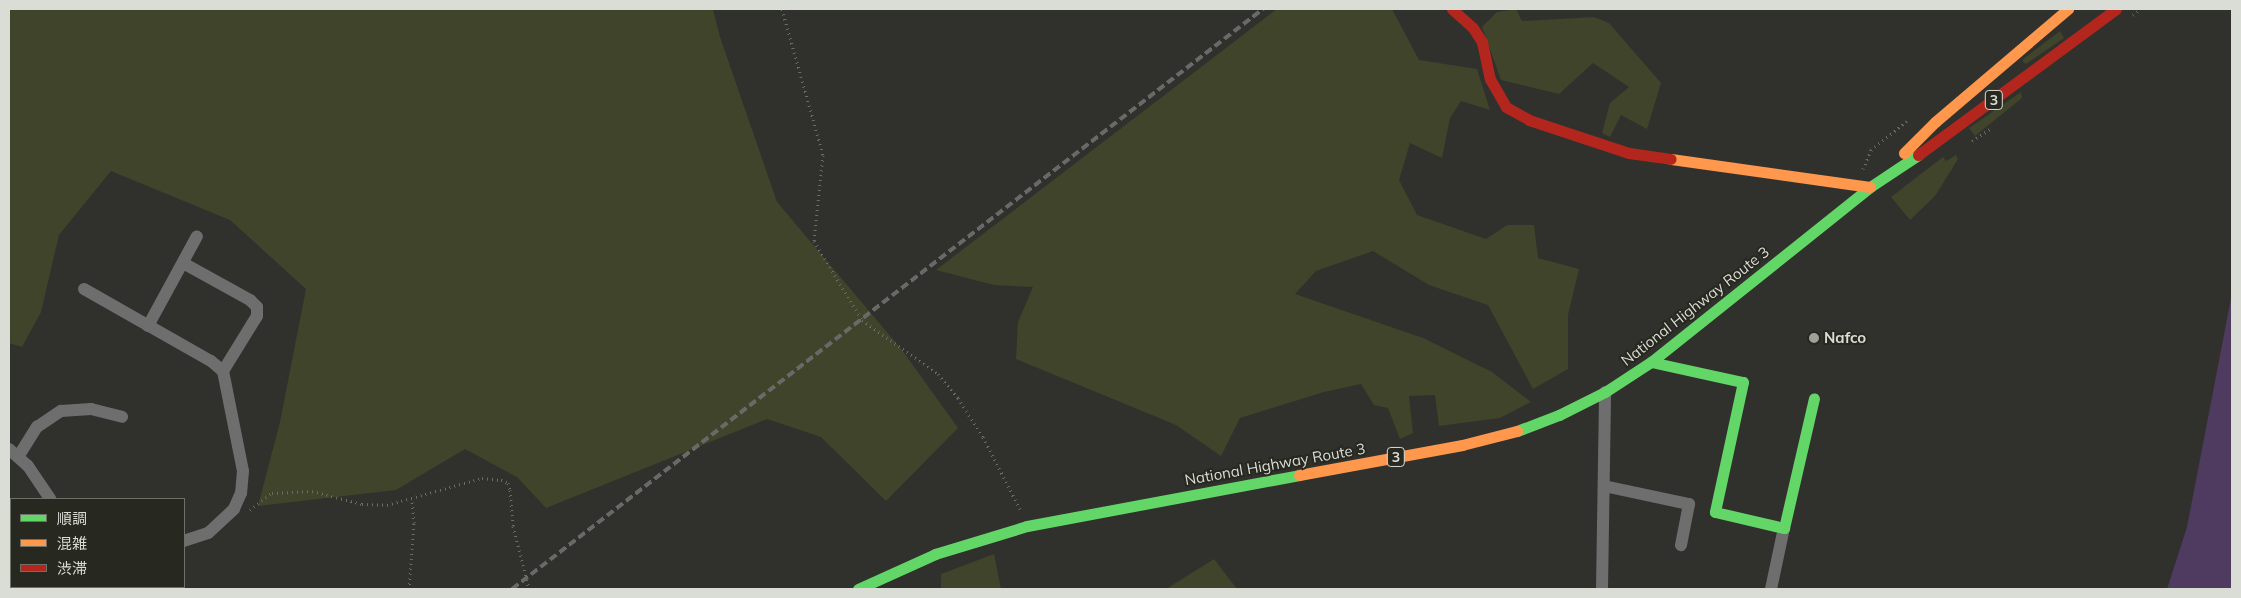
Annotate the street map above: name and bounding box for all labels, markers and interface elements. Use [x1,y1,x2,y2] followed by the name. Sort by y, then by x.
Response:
[1984,88,2004,112] road number: 3
[1617,243,1773,369] street label: National Highway Route 3
[1824,329,1866,347] place label: Nafco
[1808,332,1820,344] marker: Nafco
[1183,439,1367,489] street label: National Highway Route 3
[1386,446,1406,468] road number: 3
[10,498,185,588] legend
[57,509,87,528] text: 順調
[57,534,87,553] text: 混雑
[57,559,87,578] text: 渋滞

